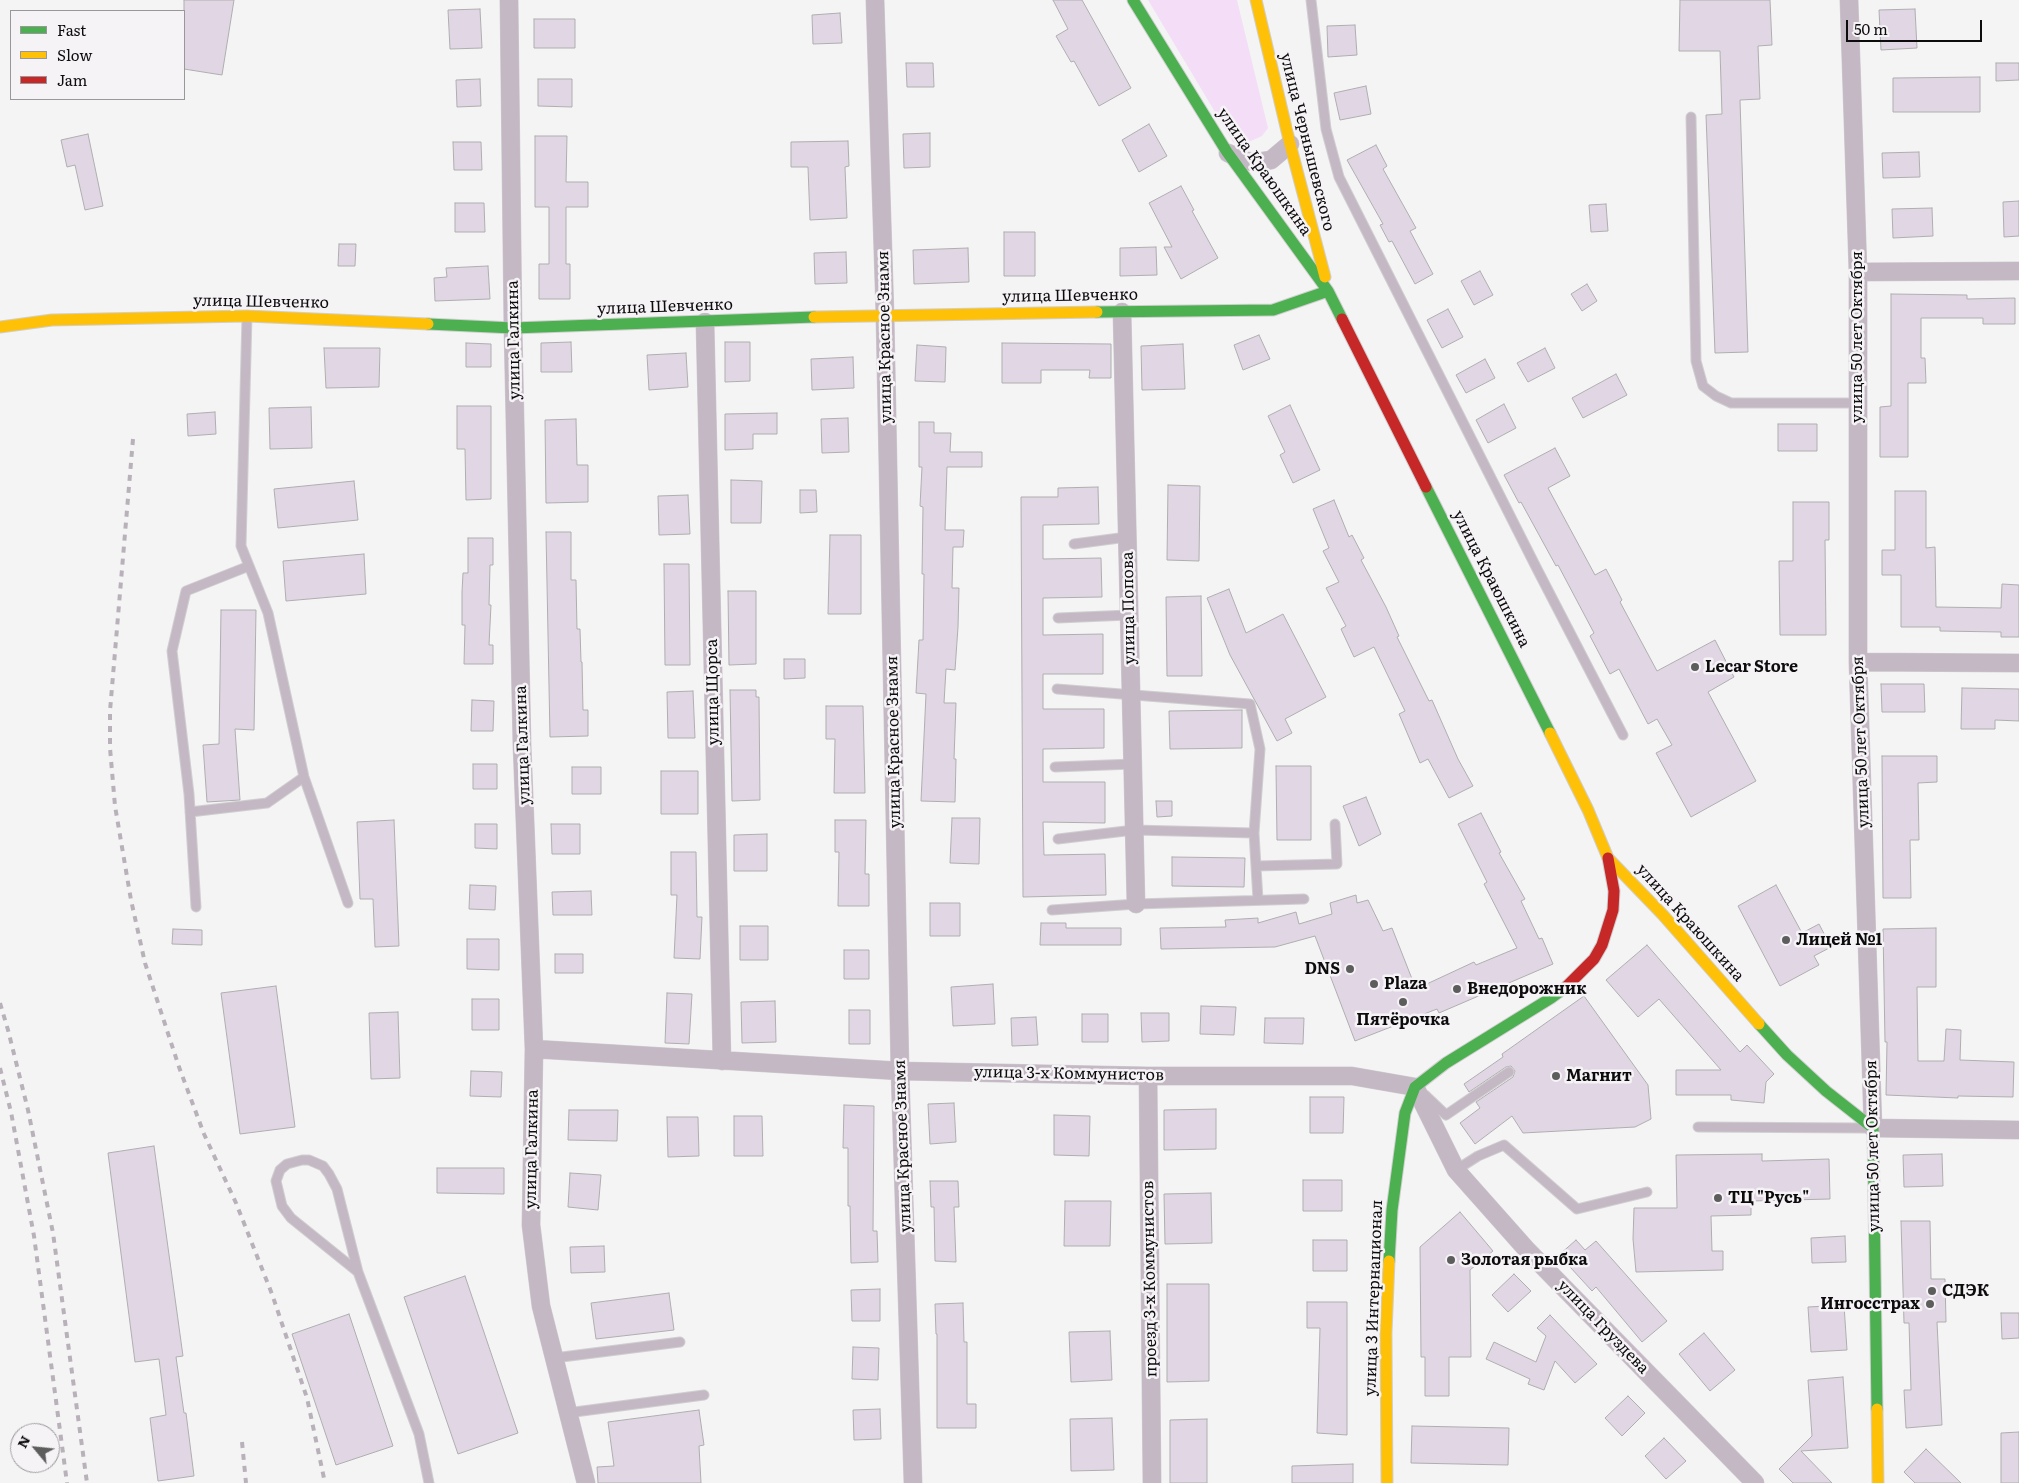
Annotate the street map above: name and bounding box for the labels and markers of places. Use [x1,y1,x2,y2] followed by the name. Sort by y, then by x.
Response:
[1705,657,1798,677] place label: Lecar Store
[1689,661,1701,673] marker: Lecar Store
[1796,930,1882,950] place label: Лицей №1
[1780,934,1792,946] marker: Лицей №1
[1304,959,1340,979] place label: DNS
[1344,963,1356,975] marker: DNS
[1384,974,1427,994] place label: Plaza
[1368,978,1380,990] marker: Plaza
[1467,979,1587,999] place label: Внедорожник
[1451,983,1463,995] marker: Внедорожник
[1397,996,1409,1008] marker: Пятёрочка
[1356,1010,1450,1030] place label: Пятёрочка
[1566,1066,1632,1086] place label: Магнит
[1550,1070,1562,1082] marker: Магнит
[1728,1188,1809,1208] place label: ТЦ "Русь"
[1712,1192,1724,1204] marker: ТЦ "Русь"
[1461,1250,1588,1270] place label: Золотая рыбка
[1445,1254,1457,1266] marker: Золотая рыбка
[1942,1281,1989,1301] place label: СДЭК
[1926,1285,1938,1297] marker: СДЭК
[1820,1294,1920,1314] place label: Ингосстрах
[1924,1298,1936,1310] marker: Ингосстрах

